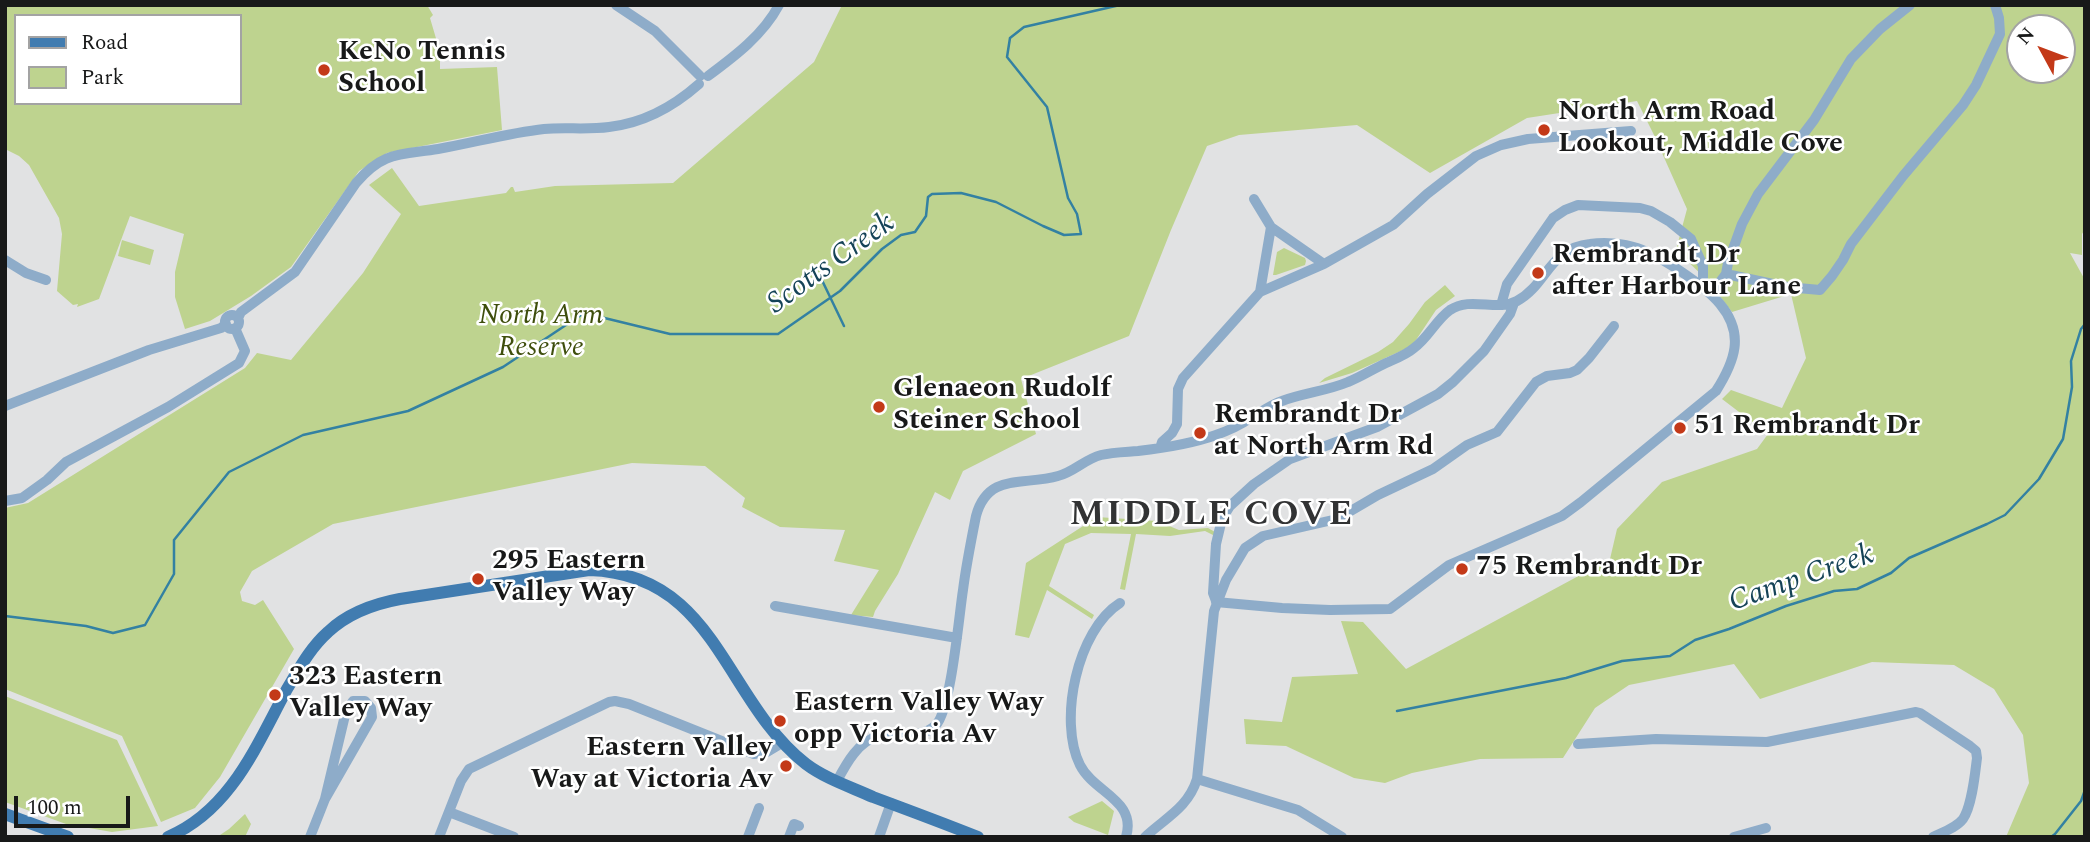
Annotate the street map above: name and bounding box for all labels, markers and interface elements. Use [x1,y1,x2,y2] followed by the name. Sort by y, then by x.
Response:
[14,14,242,105] legend
[2006,14,2076,84] north arrow
[2010,21,2042,52] text: N
[81,27,128,59] text: Road
[338,37,506,103] place label: KeNo Tennis School
[81,62,124,94] text: Park
[316,62,332,78] marker: KeNo Tennis School
[1558,97,1843,163] place label: North Arm Road Lookout, Middle Cove
[1536,122,1552,138] marker: North Arm Road Lookout, Middle Cove
[761,207,903,323] water label: Scotts Creek
[1552,240,1801,306] place label: Rembrandt Dr after Harbour Lane
[1530,265,1546,281] marker: Rembrandt Dr after Harbour Lane
[479,301,603,367] park label: North Arm Reserve
[893,374,1111,440] place label: Glenaeon Rudolf Steiner School
[871,399,887,415] marker: Glenaeon Rudolf Steiner School
[1214,400,1434,466] place label: Rembrandt Dr at North Arm Rd
[1694,411,1920,445] place label: 51 Rembrandt Dr
[1672,420,1688,436] marker: 51 Rembrandt Dr
[1192,425,1208,441] marker: Rembrandt Dr at North Arm Rd
[1071,496,1353,538] district label: MIDDLE COVE
[1725,538,1879,622] water label: Camp Creek
[492,546,645,612] place label: 295 Eastern Valley Way
[1476,552,1702,586] place label: 75 Rembrandt Dr
[1454,561,1470,577] marker: 75 Rembrandt Dr
[470,571,486,587] marker: 295 Eastern Valley Way
[289,662,442,728] place label: 323 Eastern Valley Way
[267,687,283,703] marker: 323 Eastern Valley Way
[794,688,1043,754] place label: Eastern Valley Way opp Victoria Av
[772,713,788,729] marker: Eastern Valley Way opp Victoria Av
[531,733,772,799] place label: Eastern Valley Way at Victoria Av
[778,758,794,774] marker: Eastern Valley Way at Victoria Av
[18,782,133,826] scale bar
[27,792,82,824] text: 100 m

